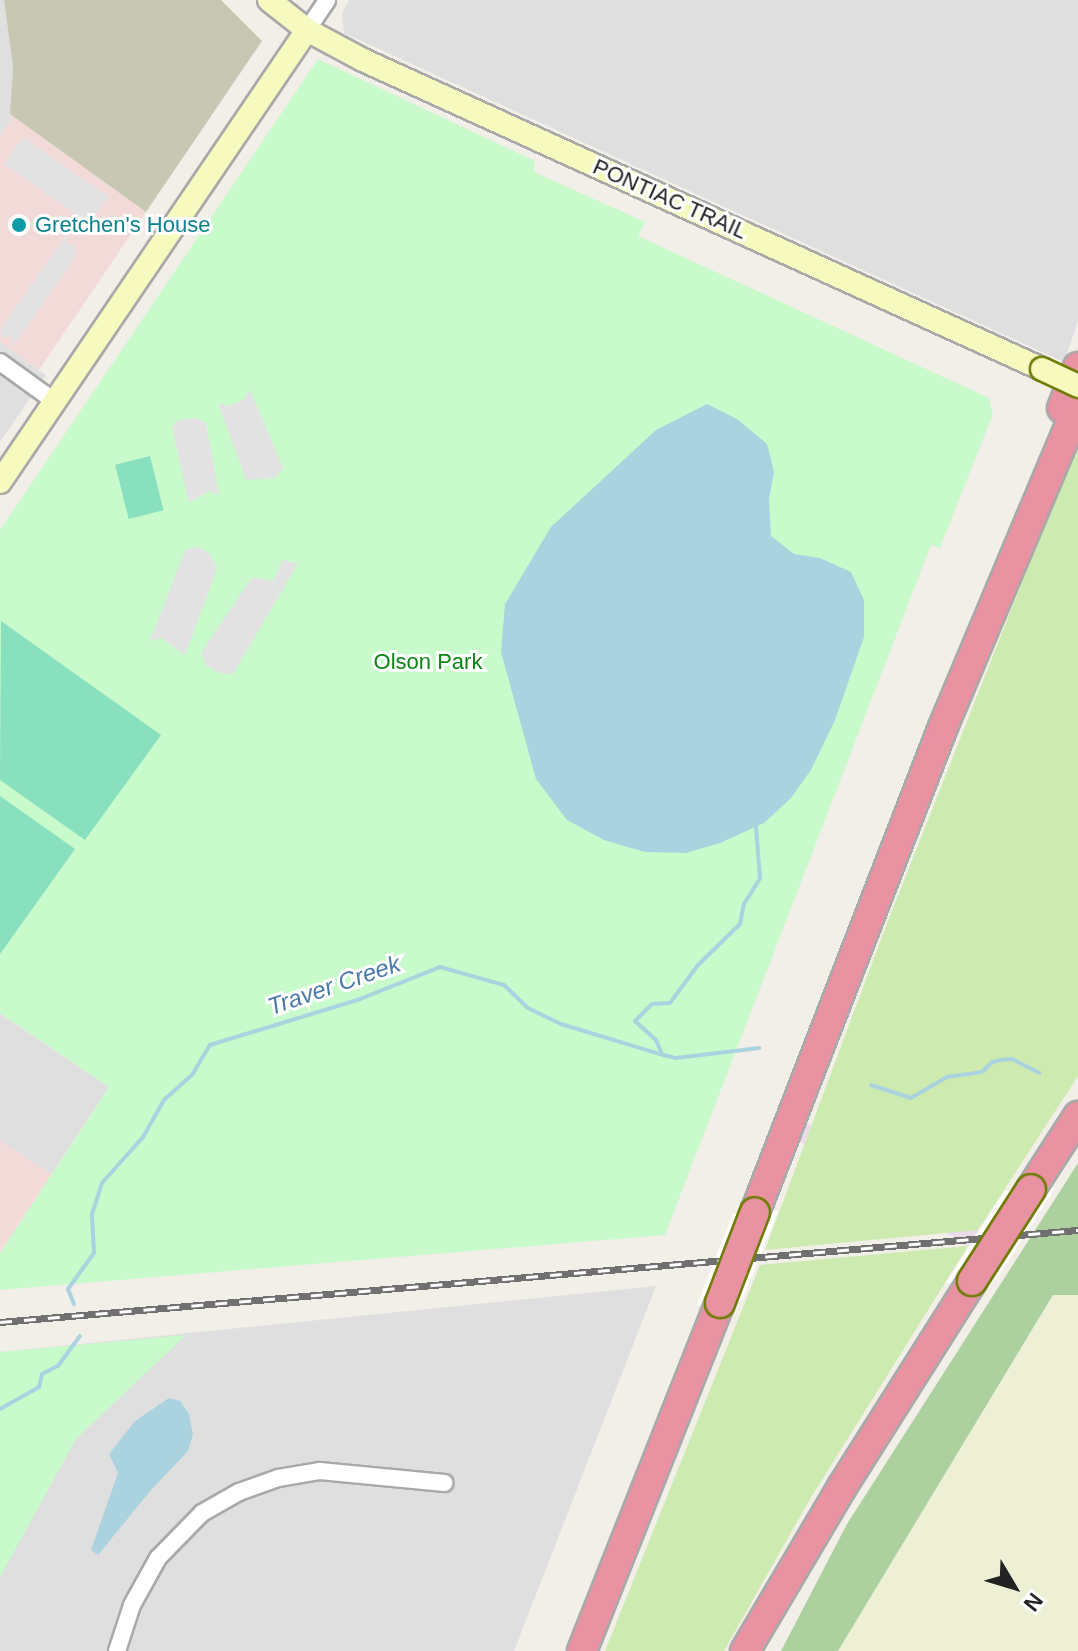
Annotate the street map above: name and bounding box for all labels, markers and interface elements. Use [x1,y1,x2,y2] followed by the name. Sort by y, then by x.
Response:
[589,153,751,245] street label: PONTIAC TRAIL
[35,212,210,238] place label: Gretchen's House
[10,216,28,234] marker: Gretchen's House
[374,649,482,675] park label: Olson Park
[264,949,404,1021] water label: Traver Creek
[974,1547,1054,1627] north arrow
[1019,1588,1048,1616] text: N

